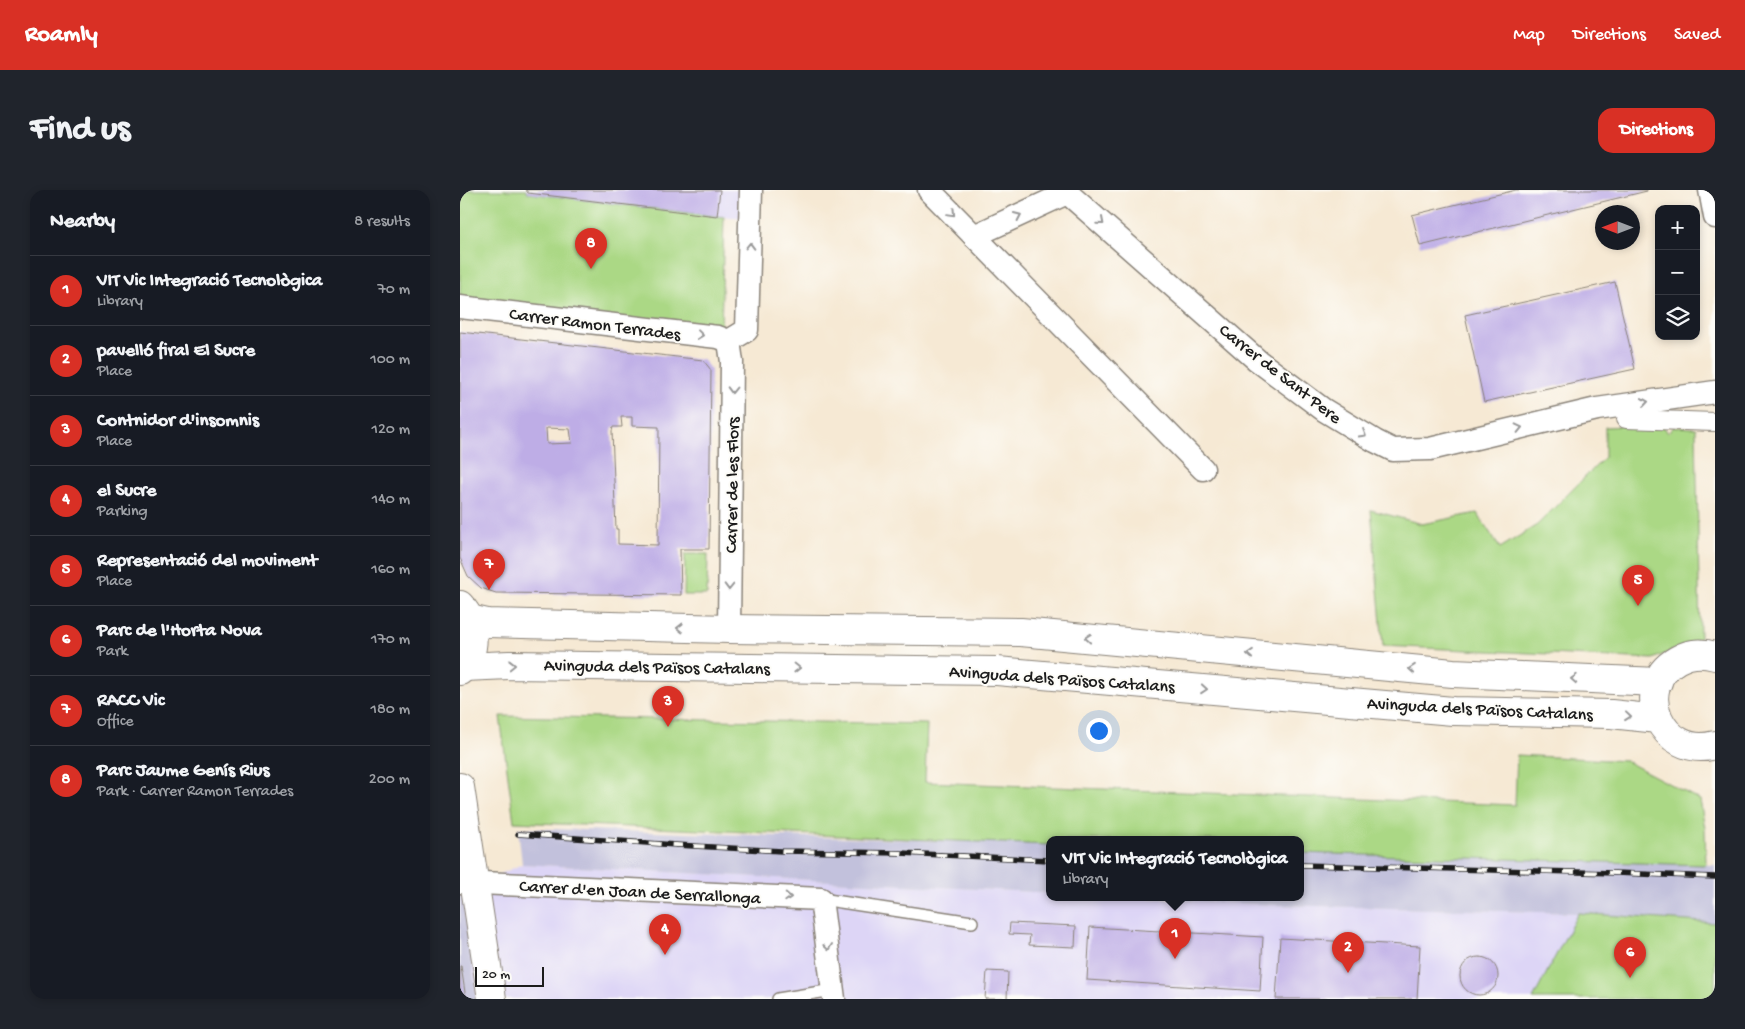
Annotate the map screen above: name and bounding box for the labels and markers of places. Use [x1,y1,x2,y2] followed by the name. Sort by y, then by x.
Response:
[575,228,607,269] pin: 8
[473,549,505,590] pin: 7
[1622,565,1654,606] pin: 5
[652,686,684,727] pin: 3
[649,914,681,955] pin: 4
[1159,918,1191,959] pin: 1
[1332,932,1364,973] pin: 2
[1614,937,1646,978] pin: 6

